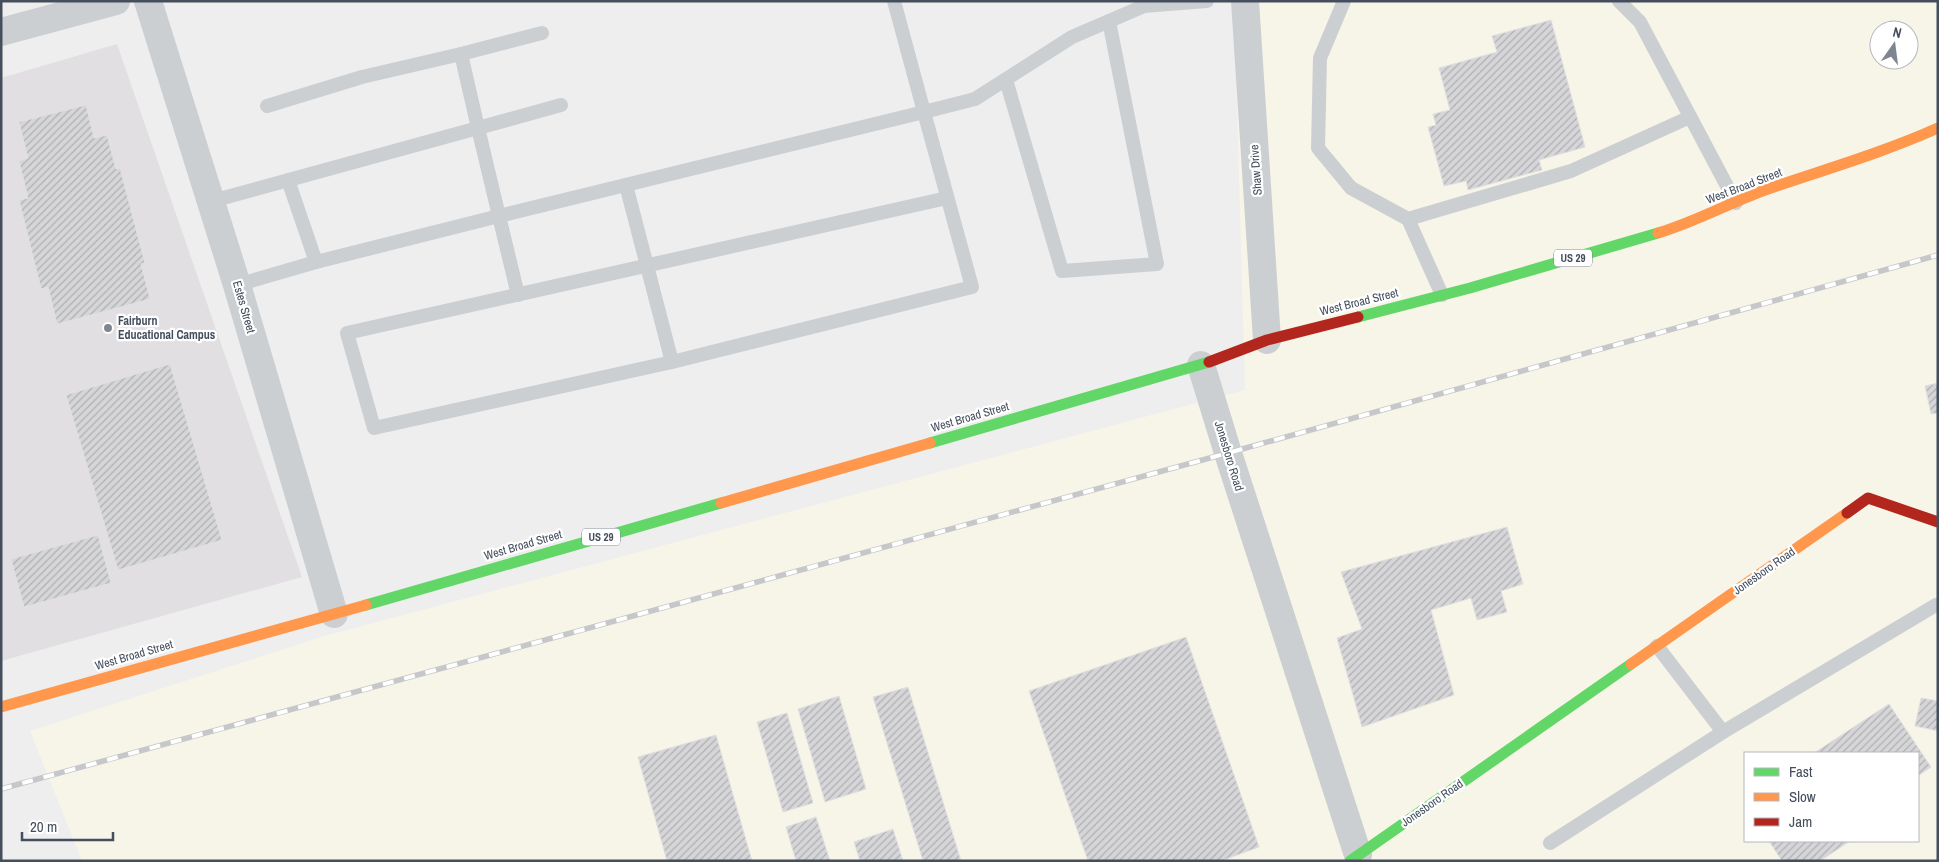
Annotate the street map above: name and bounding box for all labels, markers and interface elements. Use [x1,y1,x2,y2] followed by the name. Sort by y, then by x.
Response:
[1869,20,1919,70] north arrow
[1891,23,1903,42] text: N
[1246,144,1266,196] street label: Shaw Drive
[1704,164,1785,208] street label: West Broad Street
[1554,250,1592,266] road number: US 29
[229,279,259,335] street label: Estes Street
[1318,284,1400,319] street label: West Broad Street
[118,313,216,343] place label: Fairburn Educational Campus
[102,322,114,334] marker: Fairburn Educational Campus
[929,398,1011,436] street label: West Broad Street
[1211,419,1247,493] street label: Jonesboro Road
[482,526,564,564] street label: West Broad Street
[582,528,620,546] road number: US 29
[1730,544,1798,598] street label: Jonesboro Road
[93,636,175,674] street label: West Broad Street
[1744,752,1919,842] legend
[1789,761,1813,782] text: Fast
[1398,776,1466,830] street label: Jonesboro Road
[1789,786,1816,807] text: Slow
[22,810,114,842] scale bar
[1789,811,1812,832] text: Jam
[30,816,57,837] text: 20 m

